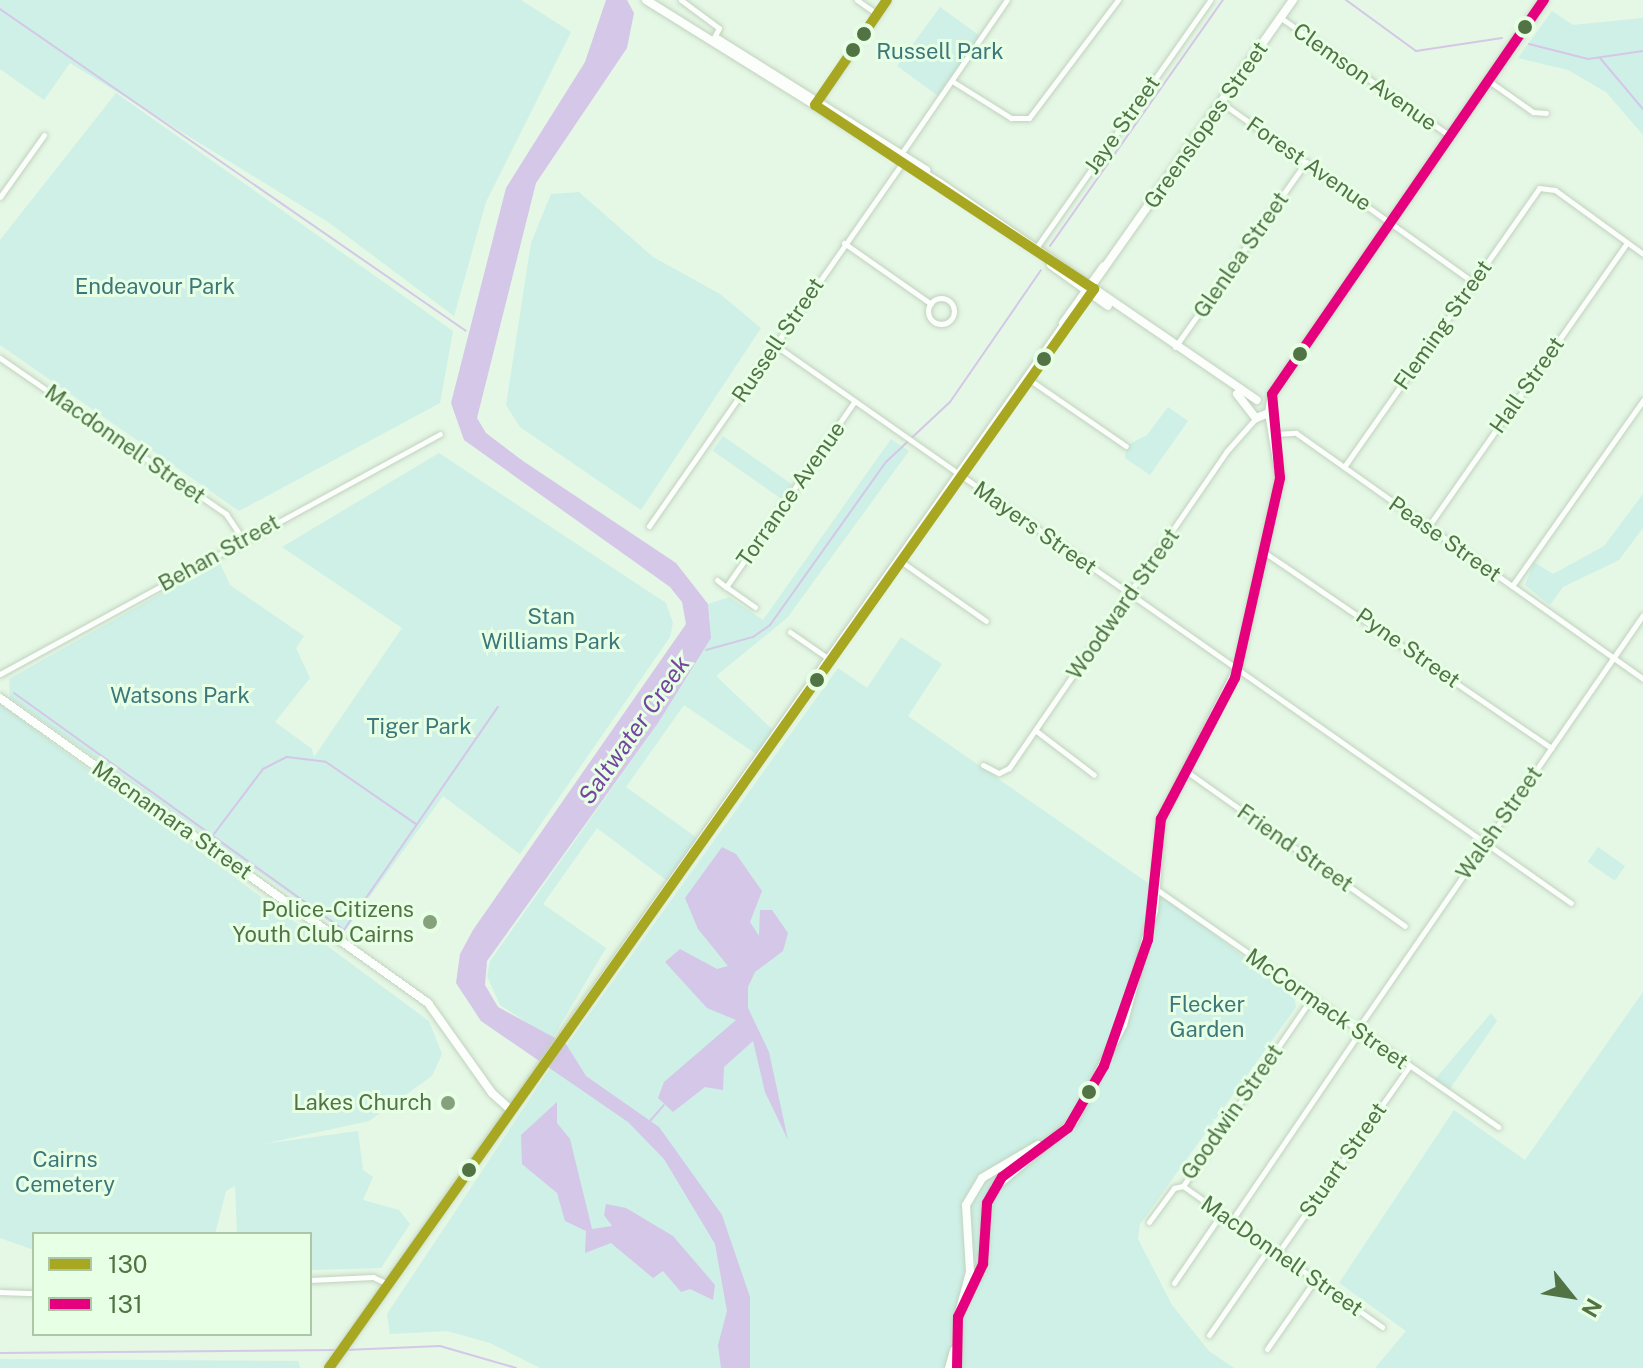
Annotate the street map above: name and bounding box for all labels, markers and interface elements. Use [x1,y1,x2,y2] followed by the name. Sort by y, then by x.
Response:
[1288,17,1442,137] street label: Clemson Avenue
[1517,19,1533,35] unlabelled marker
[856,26,872,42] unlabelled marker
[1138,36,1274,214] street label: Greenslopes Street
[876,39,1004,65] park label: Russell Park
[845,42,861,58] unlabelled marker
[1079,71,1165,179] street label: Jaye Street
[1241,111,1377,217] street label: Forest Avenue
[1188,187,1294,323] street label: Glenlea Street
[1389,255,1497,395] street label: Fleming Street
[727,273,829,407] street label: Russell Street
[75,274,235,300] park label: Endeavour Park
[1484,332,1570,438] street label: Hall Street
[1292,346,1308,362] unlabelled marker
[1036,351,1052,367] unlabelled marker
[40,379,210,509] street label: Macdonnell Street
[731,416,851,572] street label: Torrance Avenue
[968,476,1102,580] street label: Mayers Street
[1384,491,1506,587] street label: Pease Street
[154,509,284,597] street label: Behan Street
[1061,523,1185,685] street label: Woodward Street
[1351,602,1465,694] street label: Pyne Street
[481,603,621,654] park label: Stan Williams Park
[572,650,696,810] water label: Saltwater Creek
[809,672,825,688] unlabelled marker
[110,683,250,709] park label: Watsons Park
[366,714,472,740] park label: Tiger Park
[87,755,257,885] street label: Macnamara Street
[1450,761,1548,885] street label: Walsh Street
[1232,798,1358,898] street label: Friend Street
[232,896,414,948] place label: Police-Citizens Youth Club Cairns
[421,913,439,931] marker: Police-Citizens Youth Club Cairns
[1241,943,1413,1075] street label: McCormack Street
[1169,991,1245,1042] park label: Flecker Garden
[1176,1039,1288,1185] street label: Goodwin Street
[1081,1084,1097,1100] unlabelled marker
[293,1090,432,1116] place label: Lakes Church
[439,1094,457,1112] marker: Lakes Church
[1294,1097,1392,1223] street label: Stuart Street
[15,1146,115,1198] park label: Cairns Cemetery
[461,1162,477,1178] unlabelled marker
[1196,1190,1368,1322] street label: MacDonnell Street
[32,1232,312,1336] legend
[108,1250,147,1278] text: 130
[1531,1256,1611,1336] north arrow
[108,1290,143,1318] text: 131
[1576,1294,1607,1322] text: N

